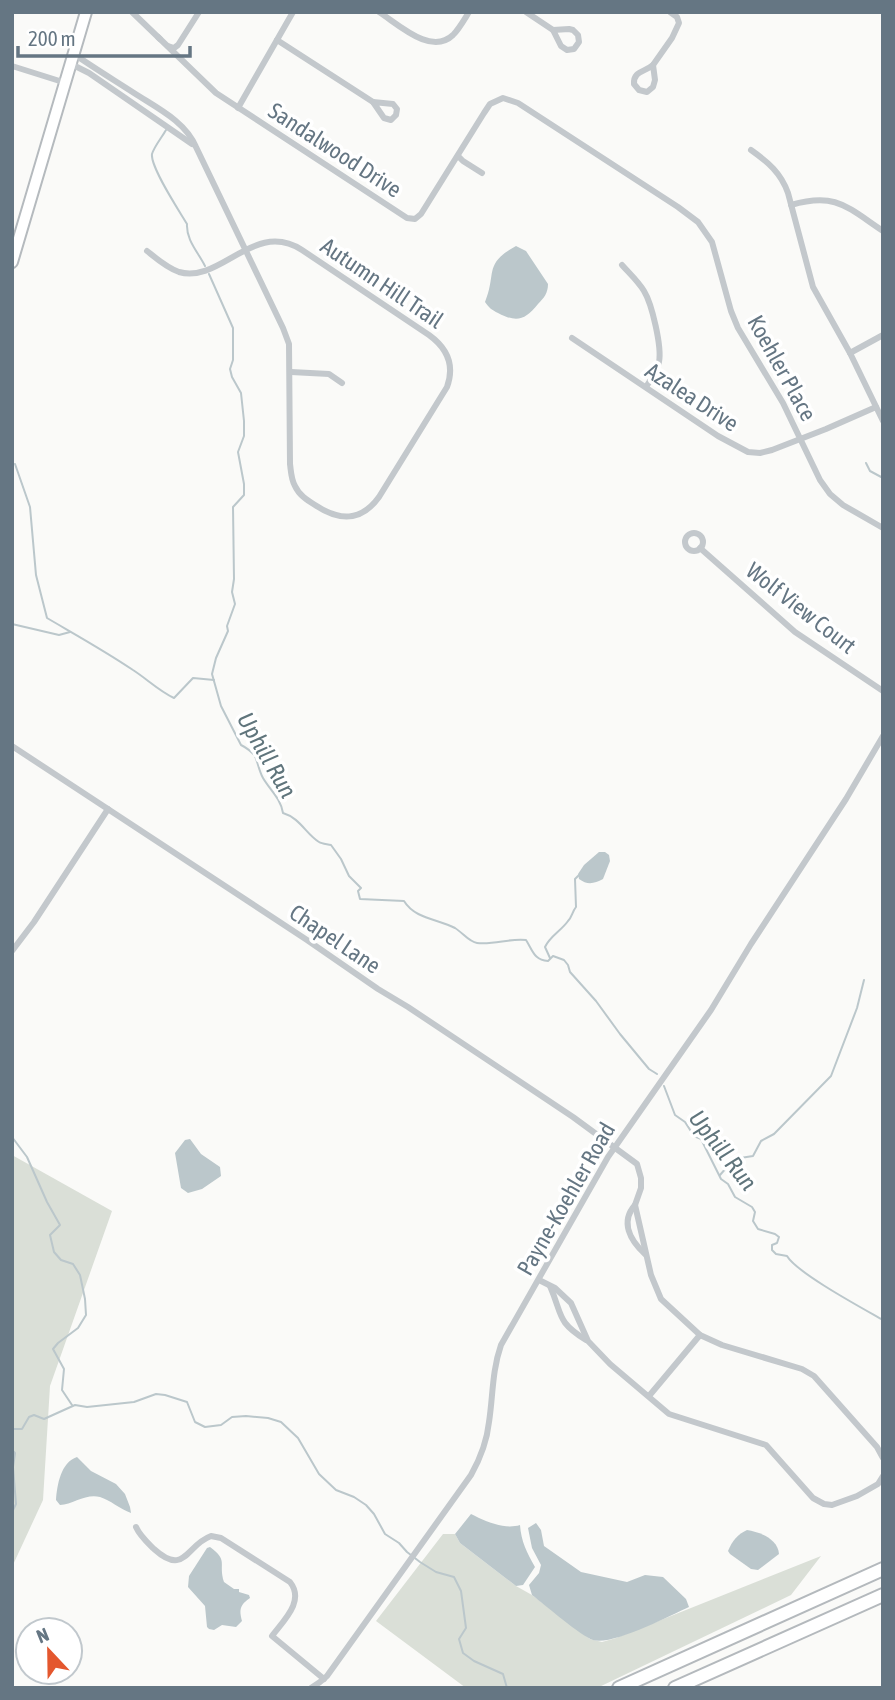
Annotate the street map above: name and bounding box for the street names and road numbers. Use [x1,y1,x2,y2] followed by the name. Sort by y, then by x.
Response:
[264,97,406,203] street label: Sandalwood Drive
[316,232,448,334] street label: Autumn Hill Trail
[742,311,822,425] street label: Koehler Place
[641,357,743,437] street label: Azalea Drive
[741,557,861,659] street label: Wolf View Court
[285,899,385,979] street label: Chapel Lane
[512,1118,620,1280] street label: Payne-Koehler Road

